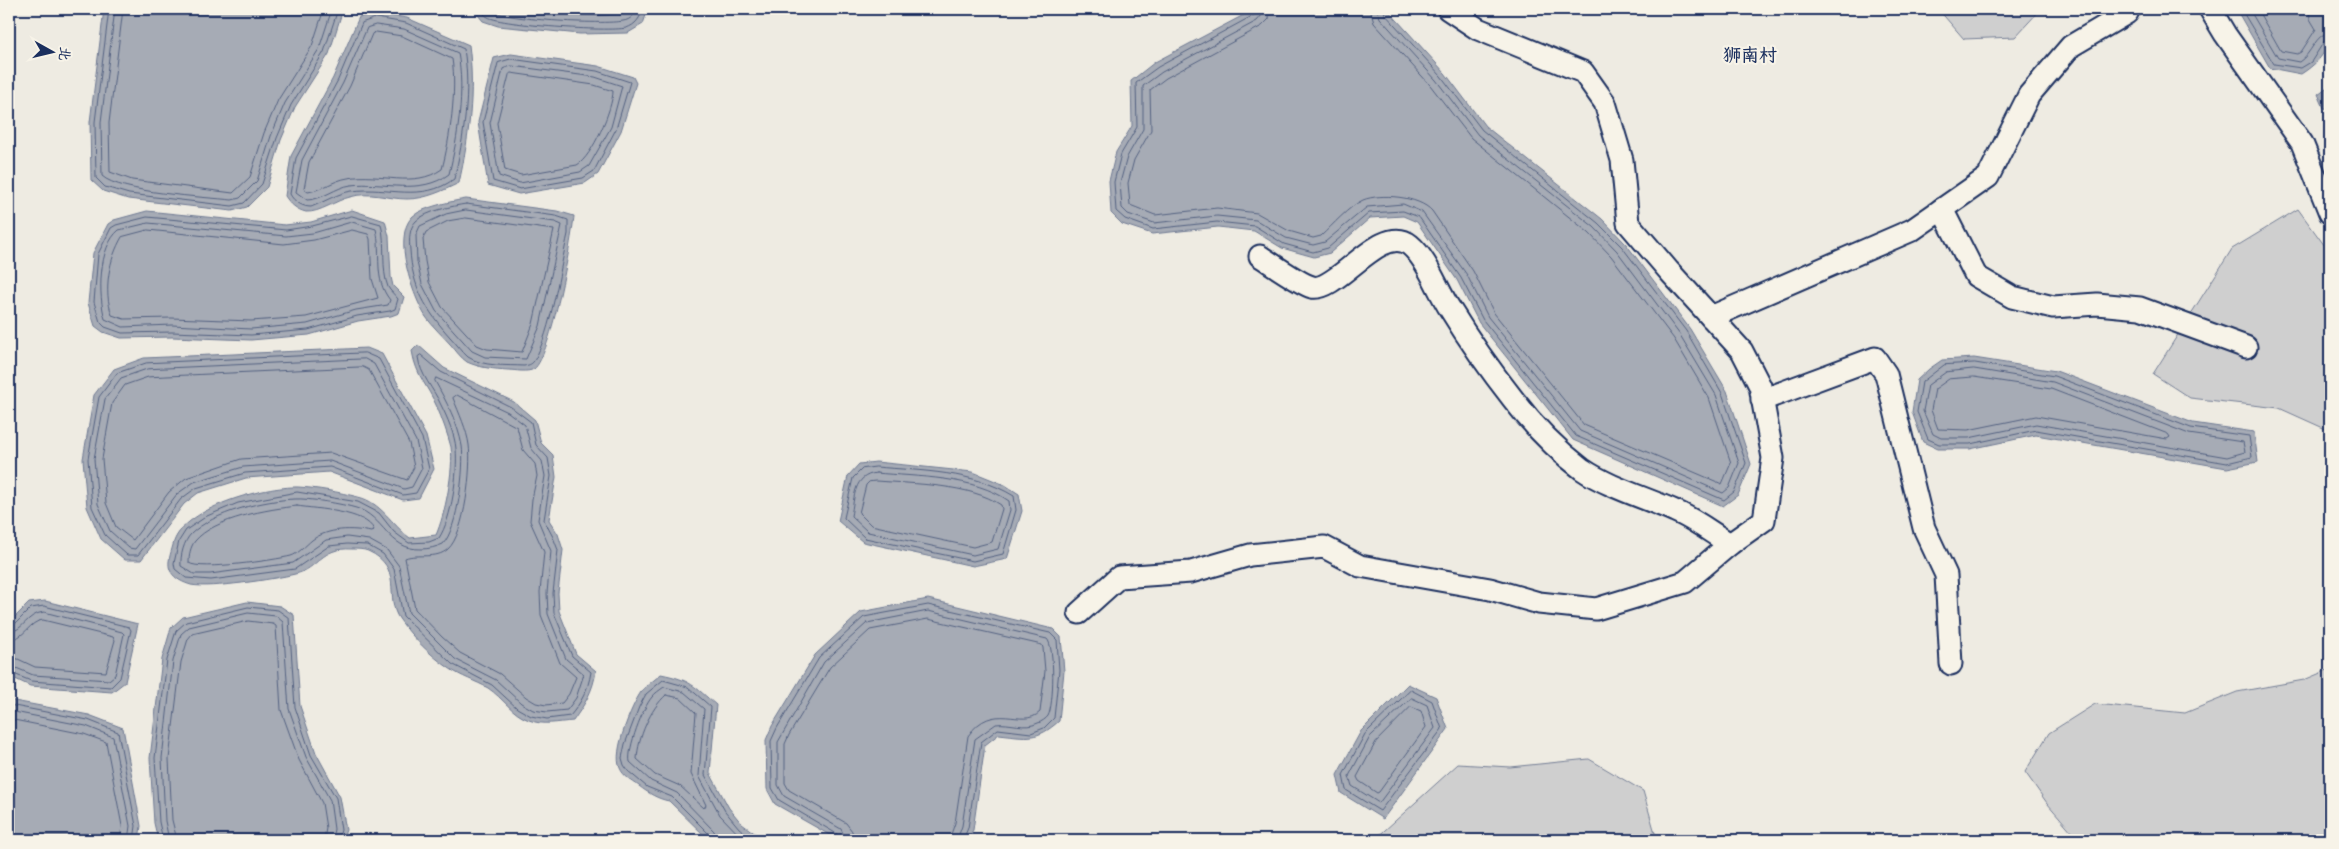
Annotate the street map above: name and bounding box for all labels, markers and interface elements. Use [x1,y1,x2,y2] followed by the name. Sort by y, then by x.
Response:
[28,28,78,78] north arrow
[1723,42,1777,66] district label: 狮南村
[55,46,76,62] text: 北

